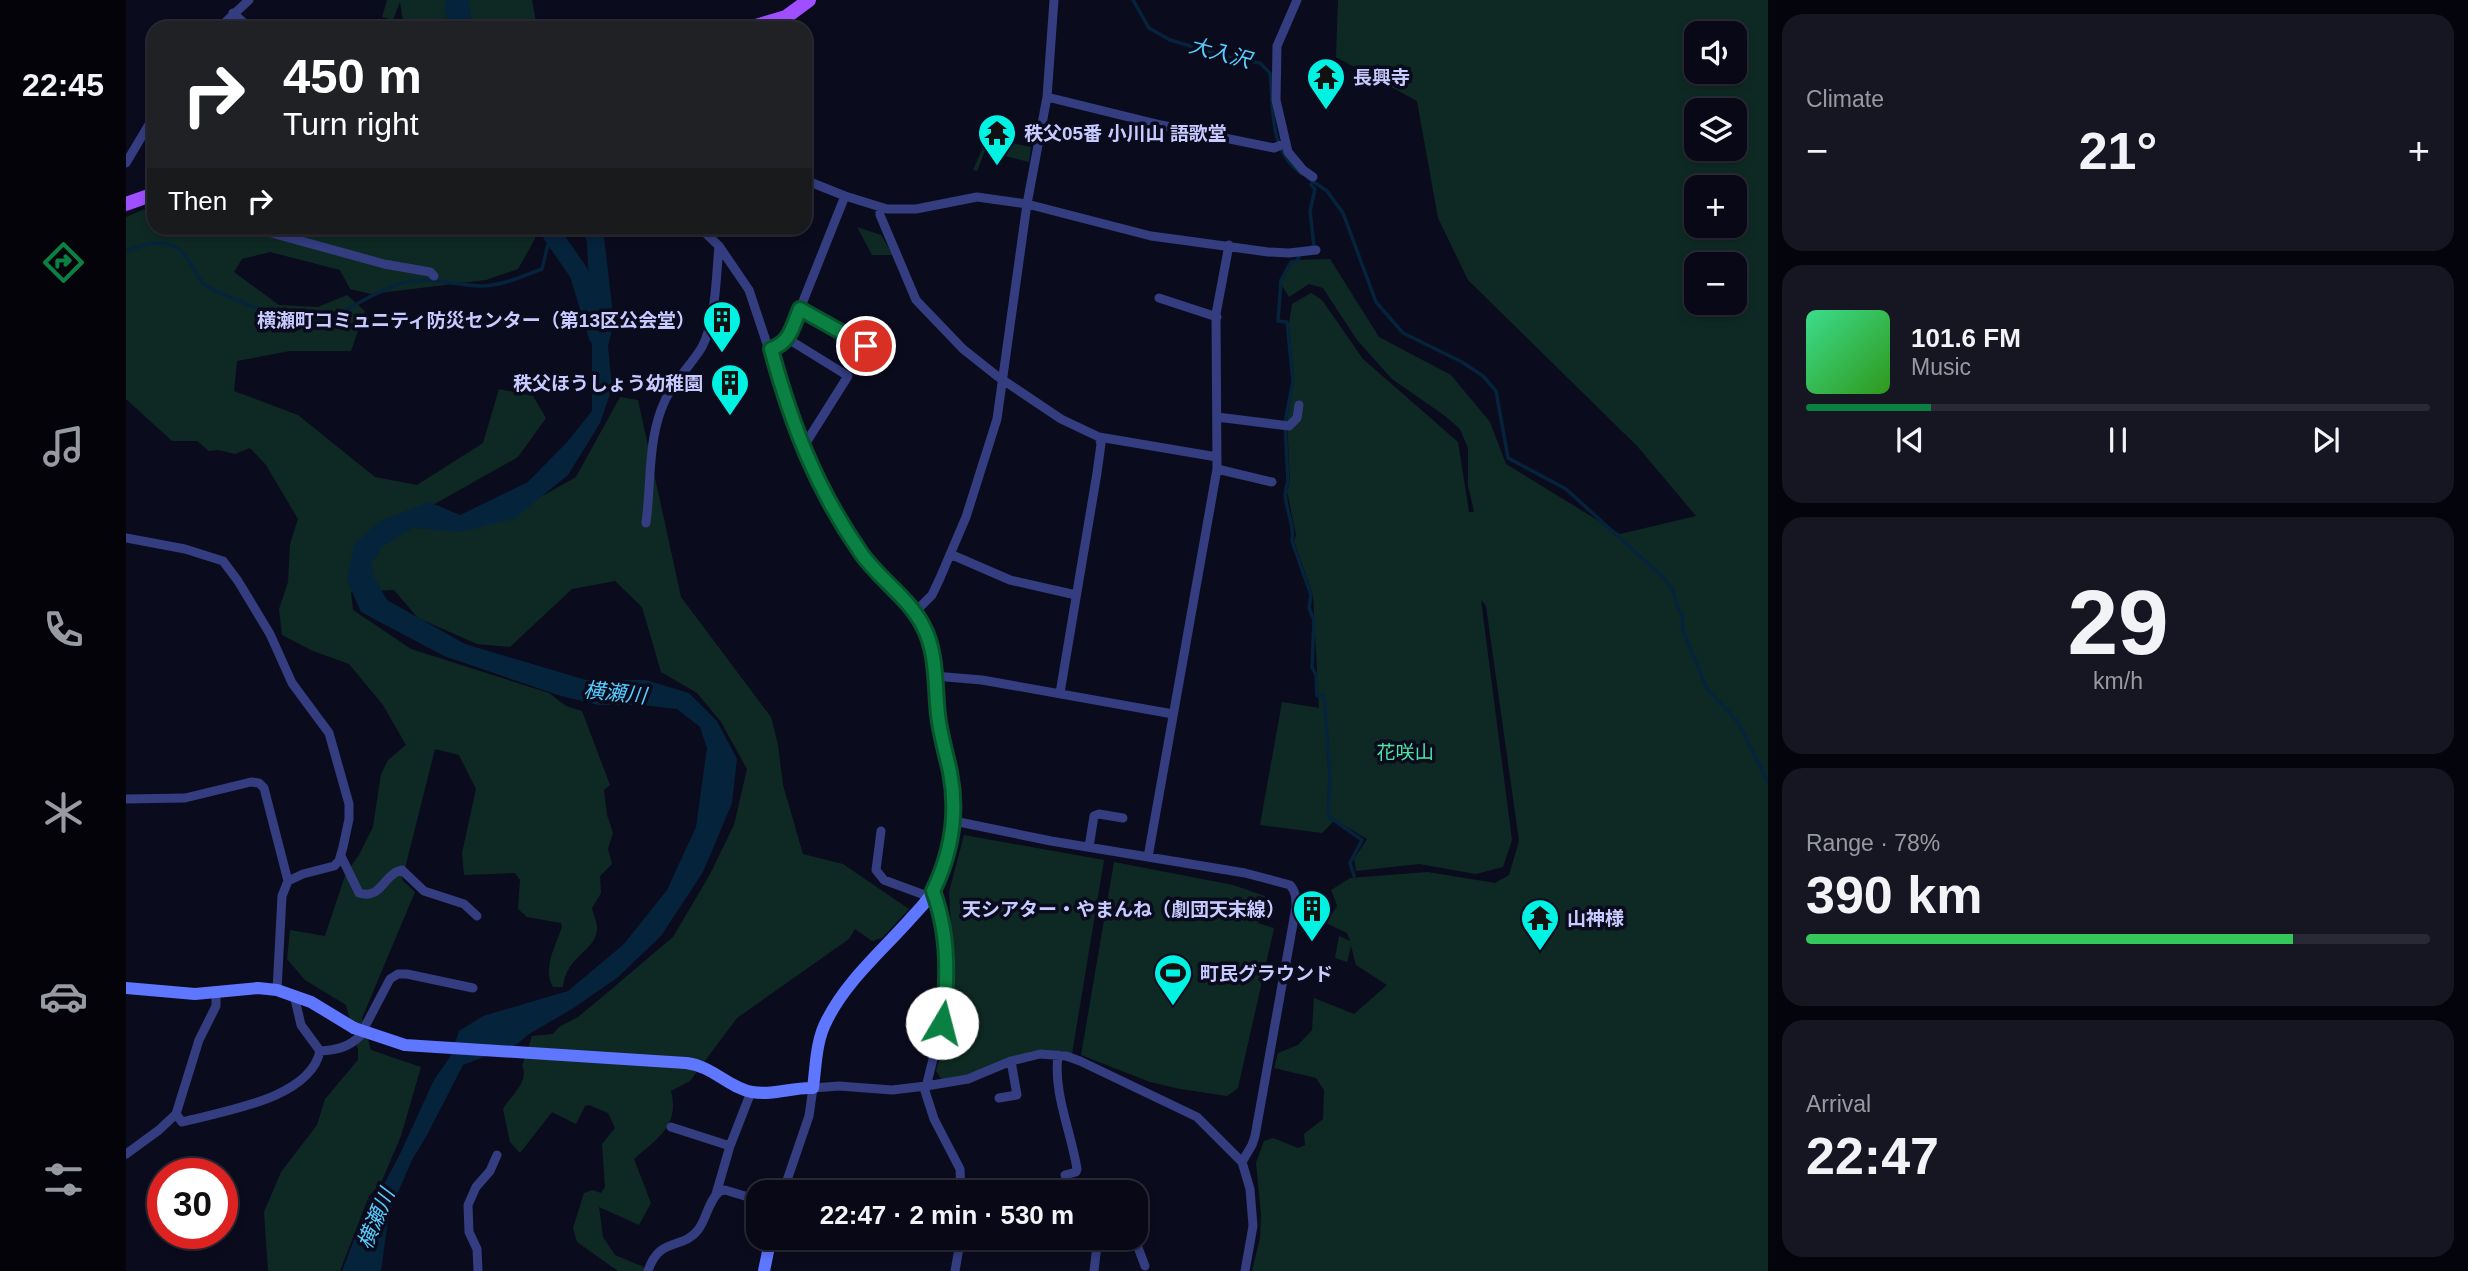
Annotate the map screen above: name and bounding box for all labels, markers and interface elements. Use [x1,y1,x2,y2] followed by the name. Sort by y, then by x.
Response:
[1684,21,1747,315] map controls
[1684,21,1747,84] button: sound
[1187,33,1256,73] water label: 大入沢
[168,49,259,140] icon: right
[283,49,422,103] text: 450 m
[1305,56,1347,111] temple icon: 長興寺
[22,67,104,103] text: 22:45
[1353,67,1410,88] place label: 長興寺
[1806,86,1884,112] text: Climate
[1684,98,1747,161] button: layers
[283,106,419,142] text: Turn right
[976,112,1018,167] temple icon: 秩父05番 小川山 語歌堂
[2079,122,2157,180] text: 21°
[1024,123,1227,144] place label: 秩父05番 小川山 語歌堂
[1806,130,1828,172] text: −
[2408,130,2430,172] text: +
[1684,175,1747,238] button: +
[241,182,279,220] icon: right
[168,186,227,216] text: Then
[39,238,88,287] icon: directions
[1684,252,1747,315] button: −
[701,299,743,354] building icon: 横瀬町コミュニティ防災センター（第13区公会堂）
[257,310,695,331] place label: 横瀬町コミュニティ防災センター（第13区公会堂）
[836,316,896,376] pin
[1911,323,2021,353] text: 101.6 FM
[847,327,885,365] icon: arrive
[1911,354,1971,380] text: Music
[709,362,751,417] building icon: 秩父ほうしょう幼稚園
[513,373,703,394] place label: 秩父ほうしょう幼稚園
[1891,421,1929,459] icon: previous
[2099,421,2137,459] icon: pause
[2307,421,2345,459] icon: next
[39,422,88,471] icon: music
[2067,572,2169,673] text: 29
[39,605,88,654] icon: phone
[2093,668,2143,694] text: km/h
[583,678,650,707] water label: 横瀬川
[1376,742,1434,763] park label: 花咲山
[39,788,88,837] icon: climate
[1806,830,1940,856] text: Range · 78%
[1806,866,1982,924] text: 390 km
[1291,888,1333,943] building icon: 天シアター・やまんね（劇団天末線）
[1519,897,1561,952] temple icon: 山神様
[962,899,1285,920] place label: 天シアター・やまんね（劇団天末線）
[1567,908,1624,929] place label: 山神様
[1152,952,1194,1007] sports icon: 町民グラウンド
[1200,963,1333,984] place label: 町民グラウンド
[39,972,88,1021] icon: car
[905,986,979,1060] position arrow
[1806,1091,1871,1117] text: Arrival
[1806,1127,1939,1185] text: 22:47
[39,1155,88,1204] icon: filters
[147,1158,238,1249] speed limit sign: 30
[353,1183,399,1252] water label: 横瀬川
[820,1200,1074,1230] text: 22:47 · 2 min · 530 m

